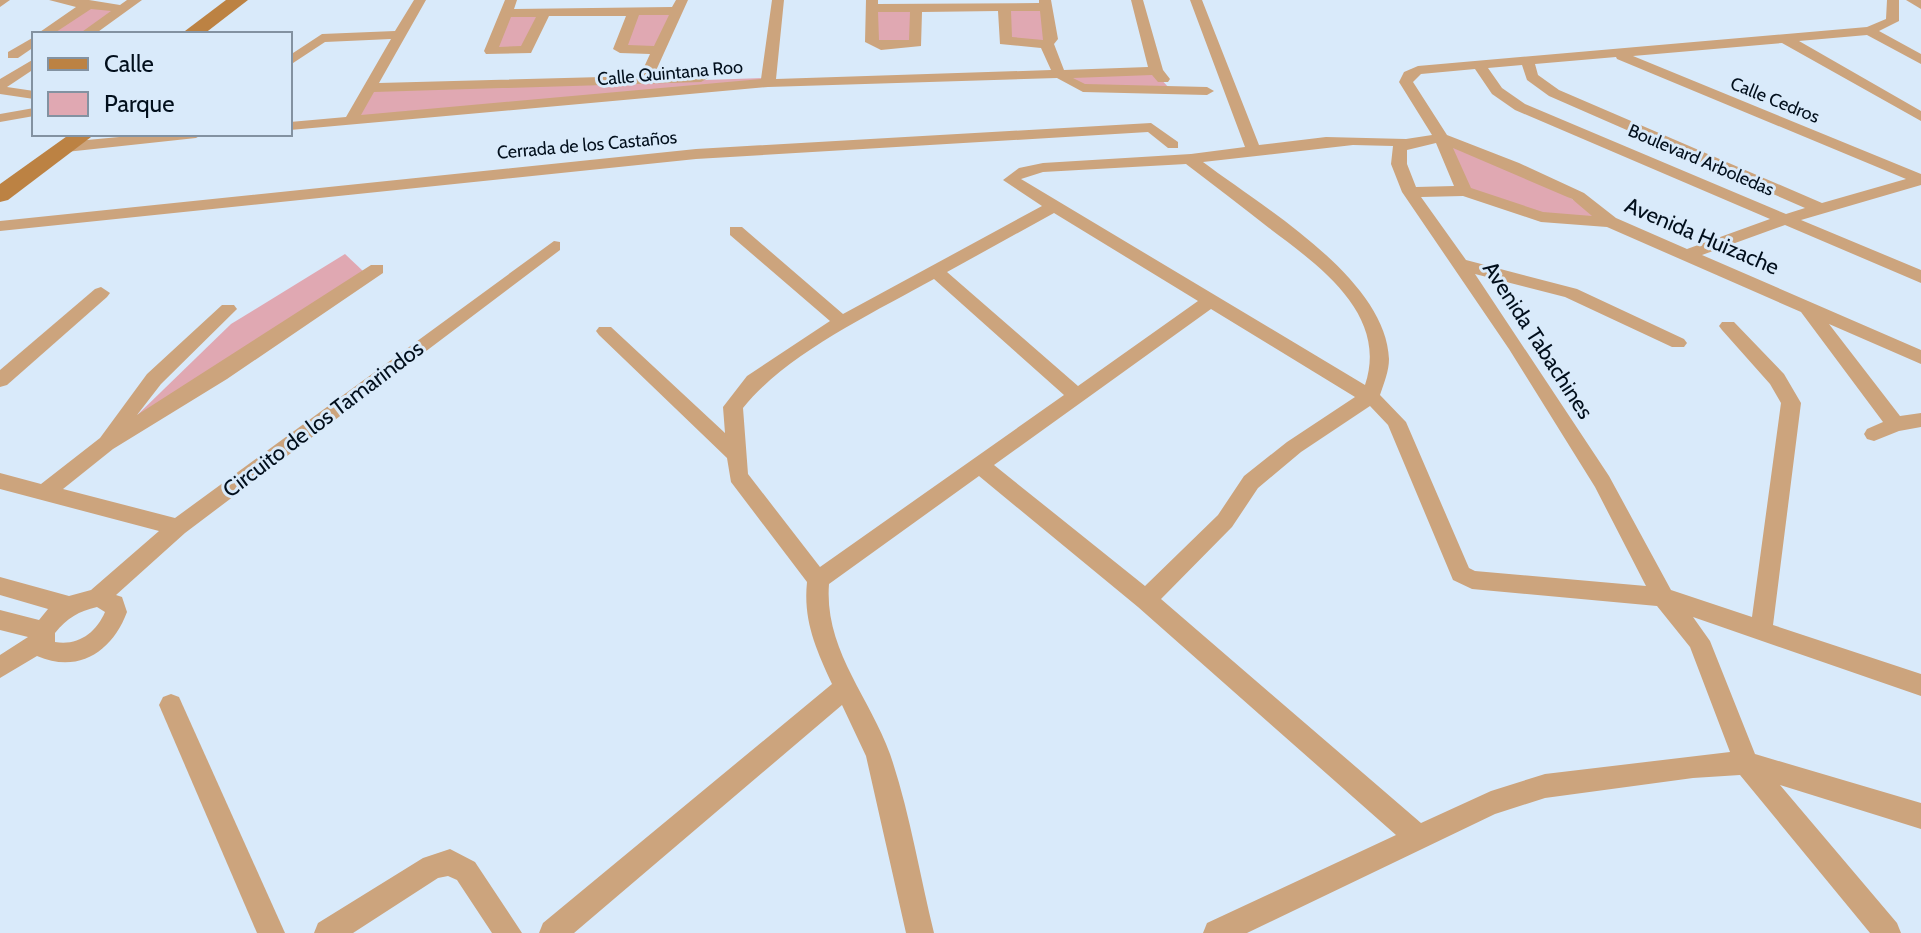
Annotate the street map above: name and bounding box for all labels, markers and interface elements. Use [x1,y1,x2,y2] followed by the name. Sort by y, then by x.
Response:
[32,32,292,136] legend
[104,49,154,78] text: Calle
[596,56,744,90] street label: Calle Quintana Roo
[1727,72,1823,128] street label: Calle Cedros
[104,89,174,118] text: Parque
[1625,119,1777,201] street label: Boulevard Arboledas
[496,126,678,164] street label: Cerrada de los Castaños
[1621,191,1783,281] street label: Avenida Huizache
[1477,256,1599,424] street label: Avenida Tabachines
[217,335,429,503] street label: Circuito de los Tamarindos

